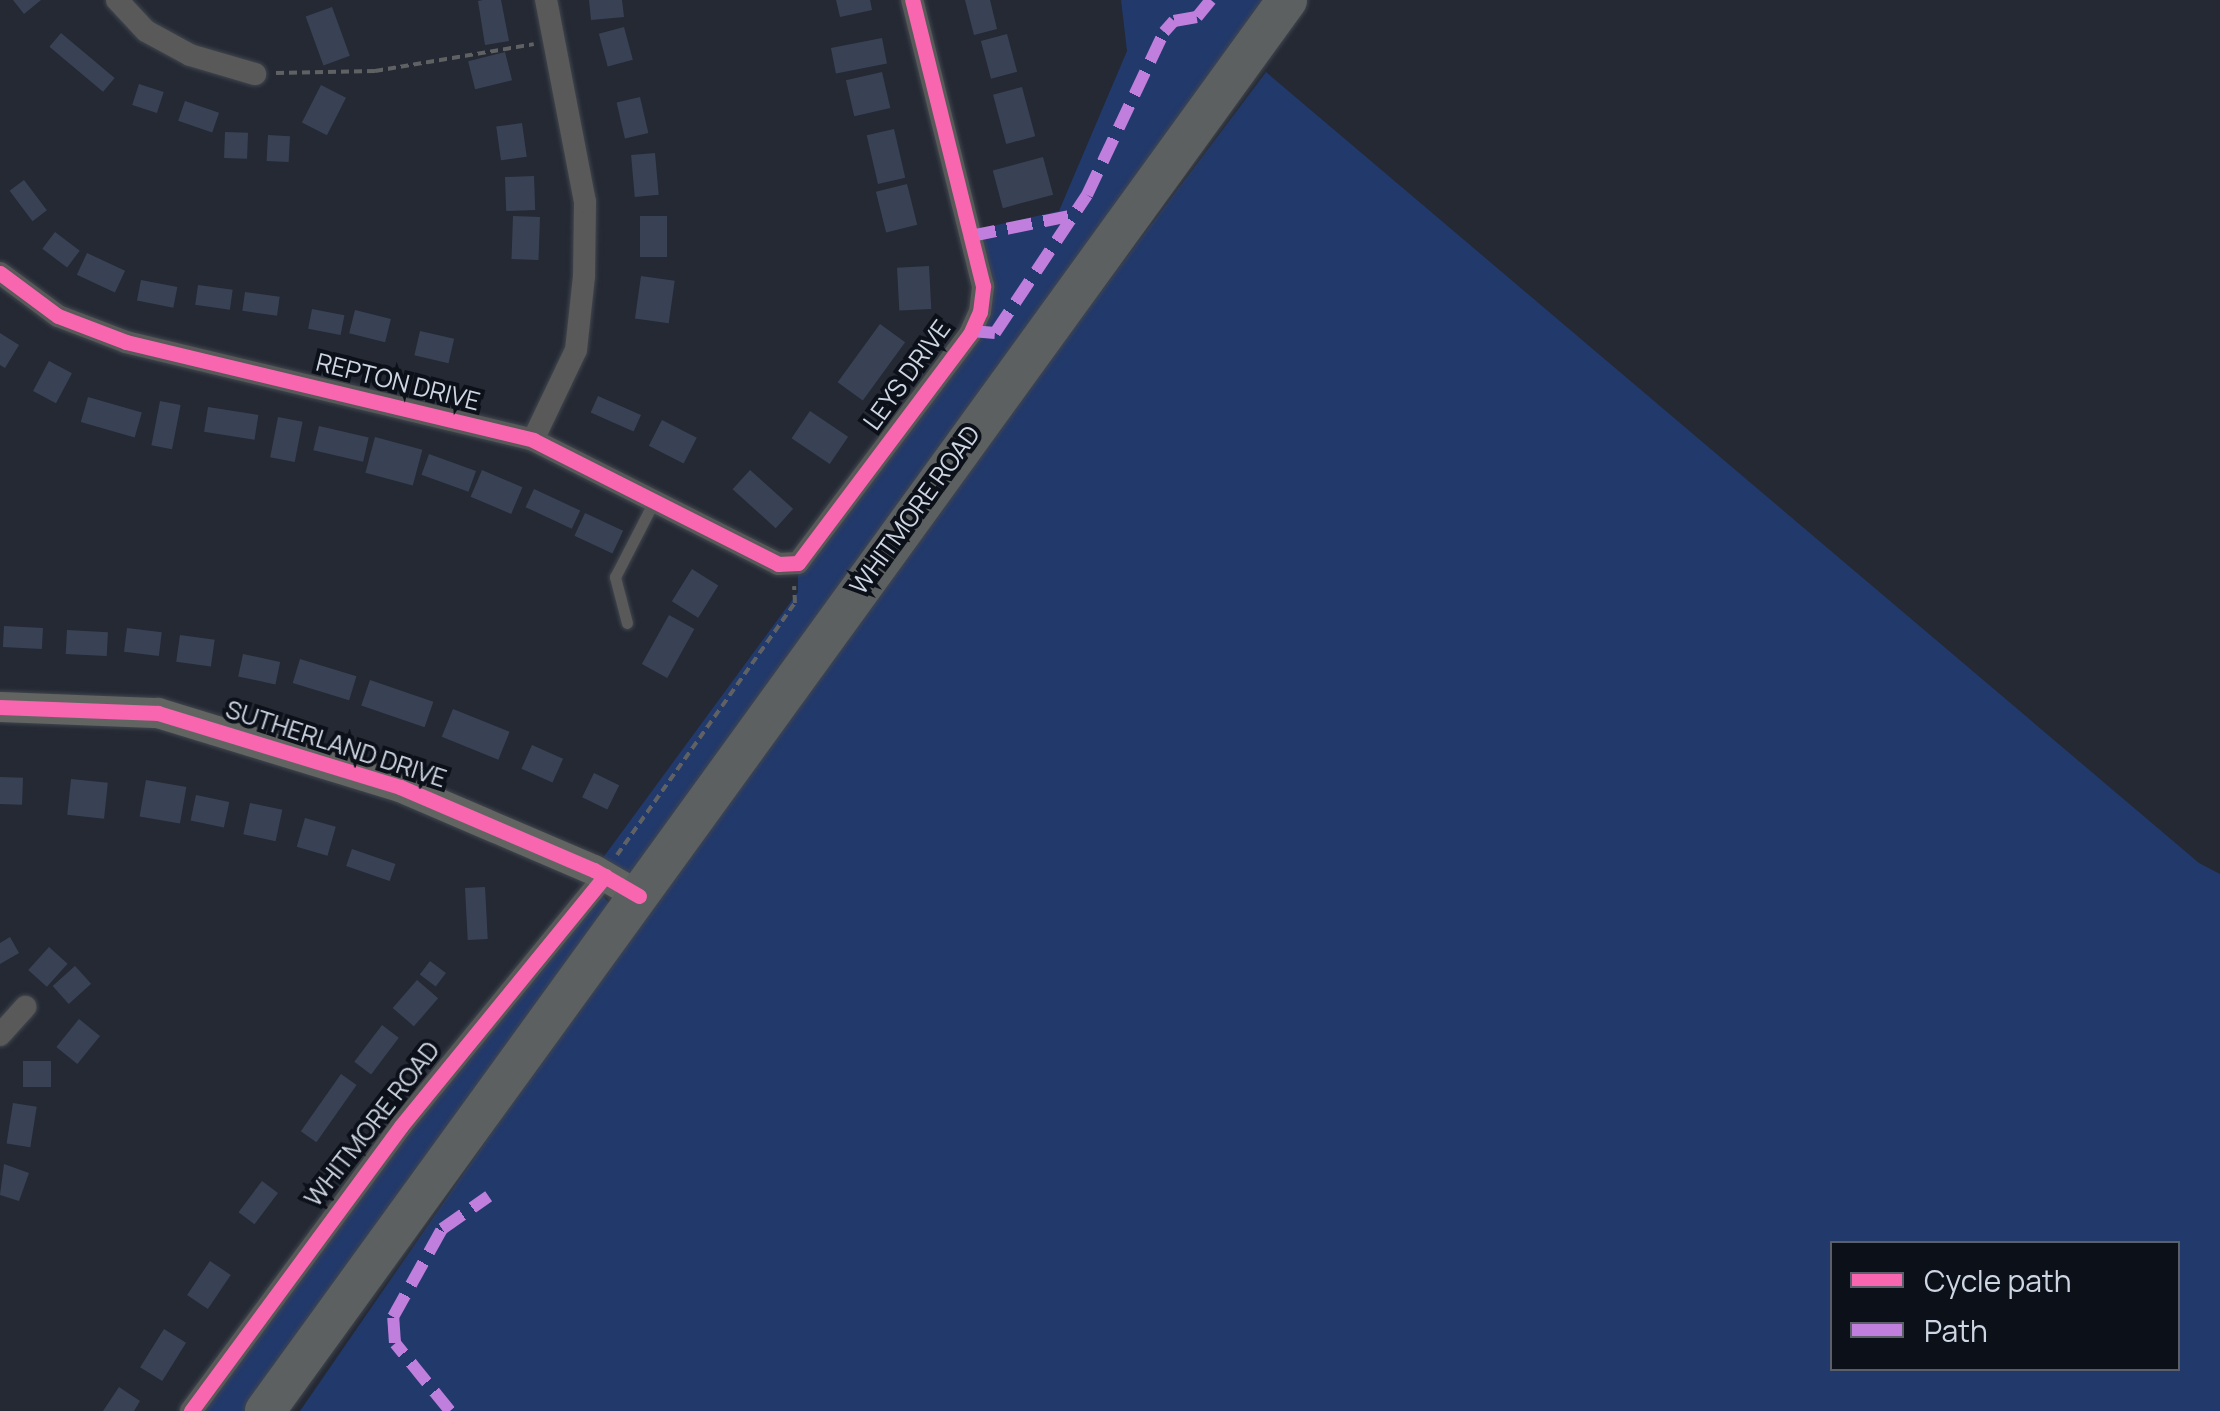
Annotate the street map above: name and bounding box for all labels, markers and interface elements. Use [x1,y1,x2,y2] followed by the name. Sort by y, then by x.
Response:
[857,314,957,436] street label: LEYS DRIVE
[313,347,483,417] street label: REPTON DRIVE
[844,420,986,600] street label: WHITMORE ROAD
[222,694,450,794] street label: SUTHERLAND DRIVE
[298,1035,446,1213] street label: WHITMORE ROAD
[1830,1241,2180,1371] legend
[1924,1260,2072,1301] text: Cycle path
[1924,1310,1988,1351] text: Path

